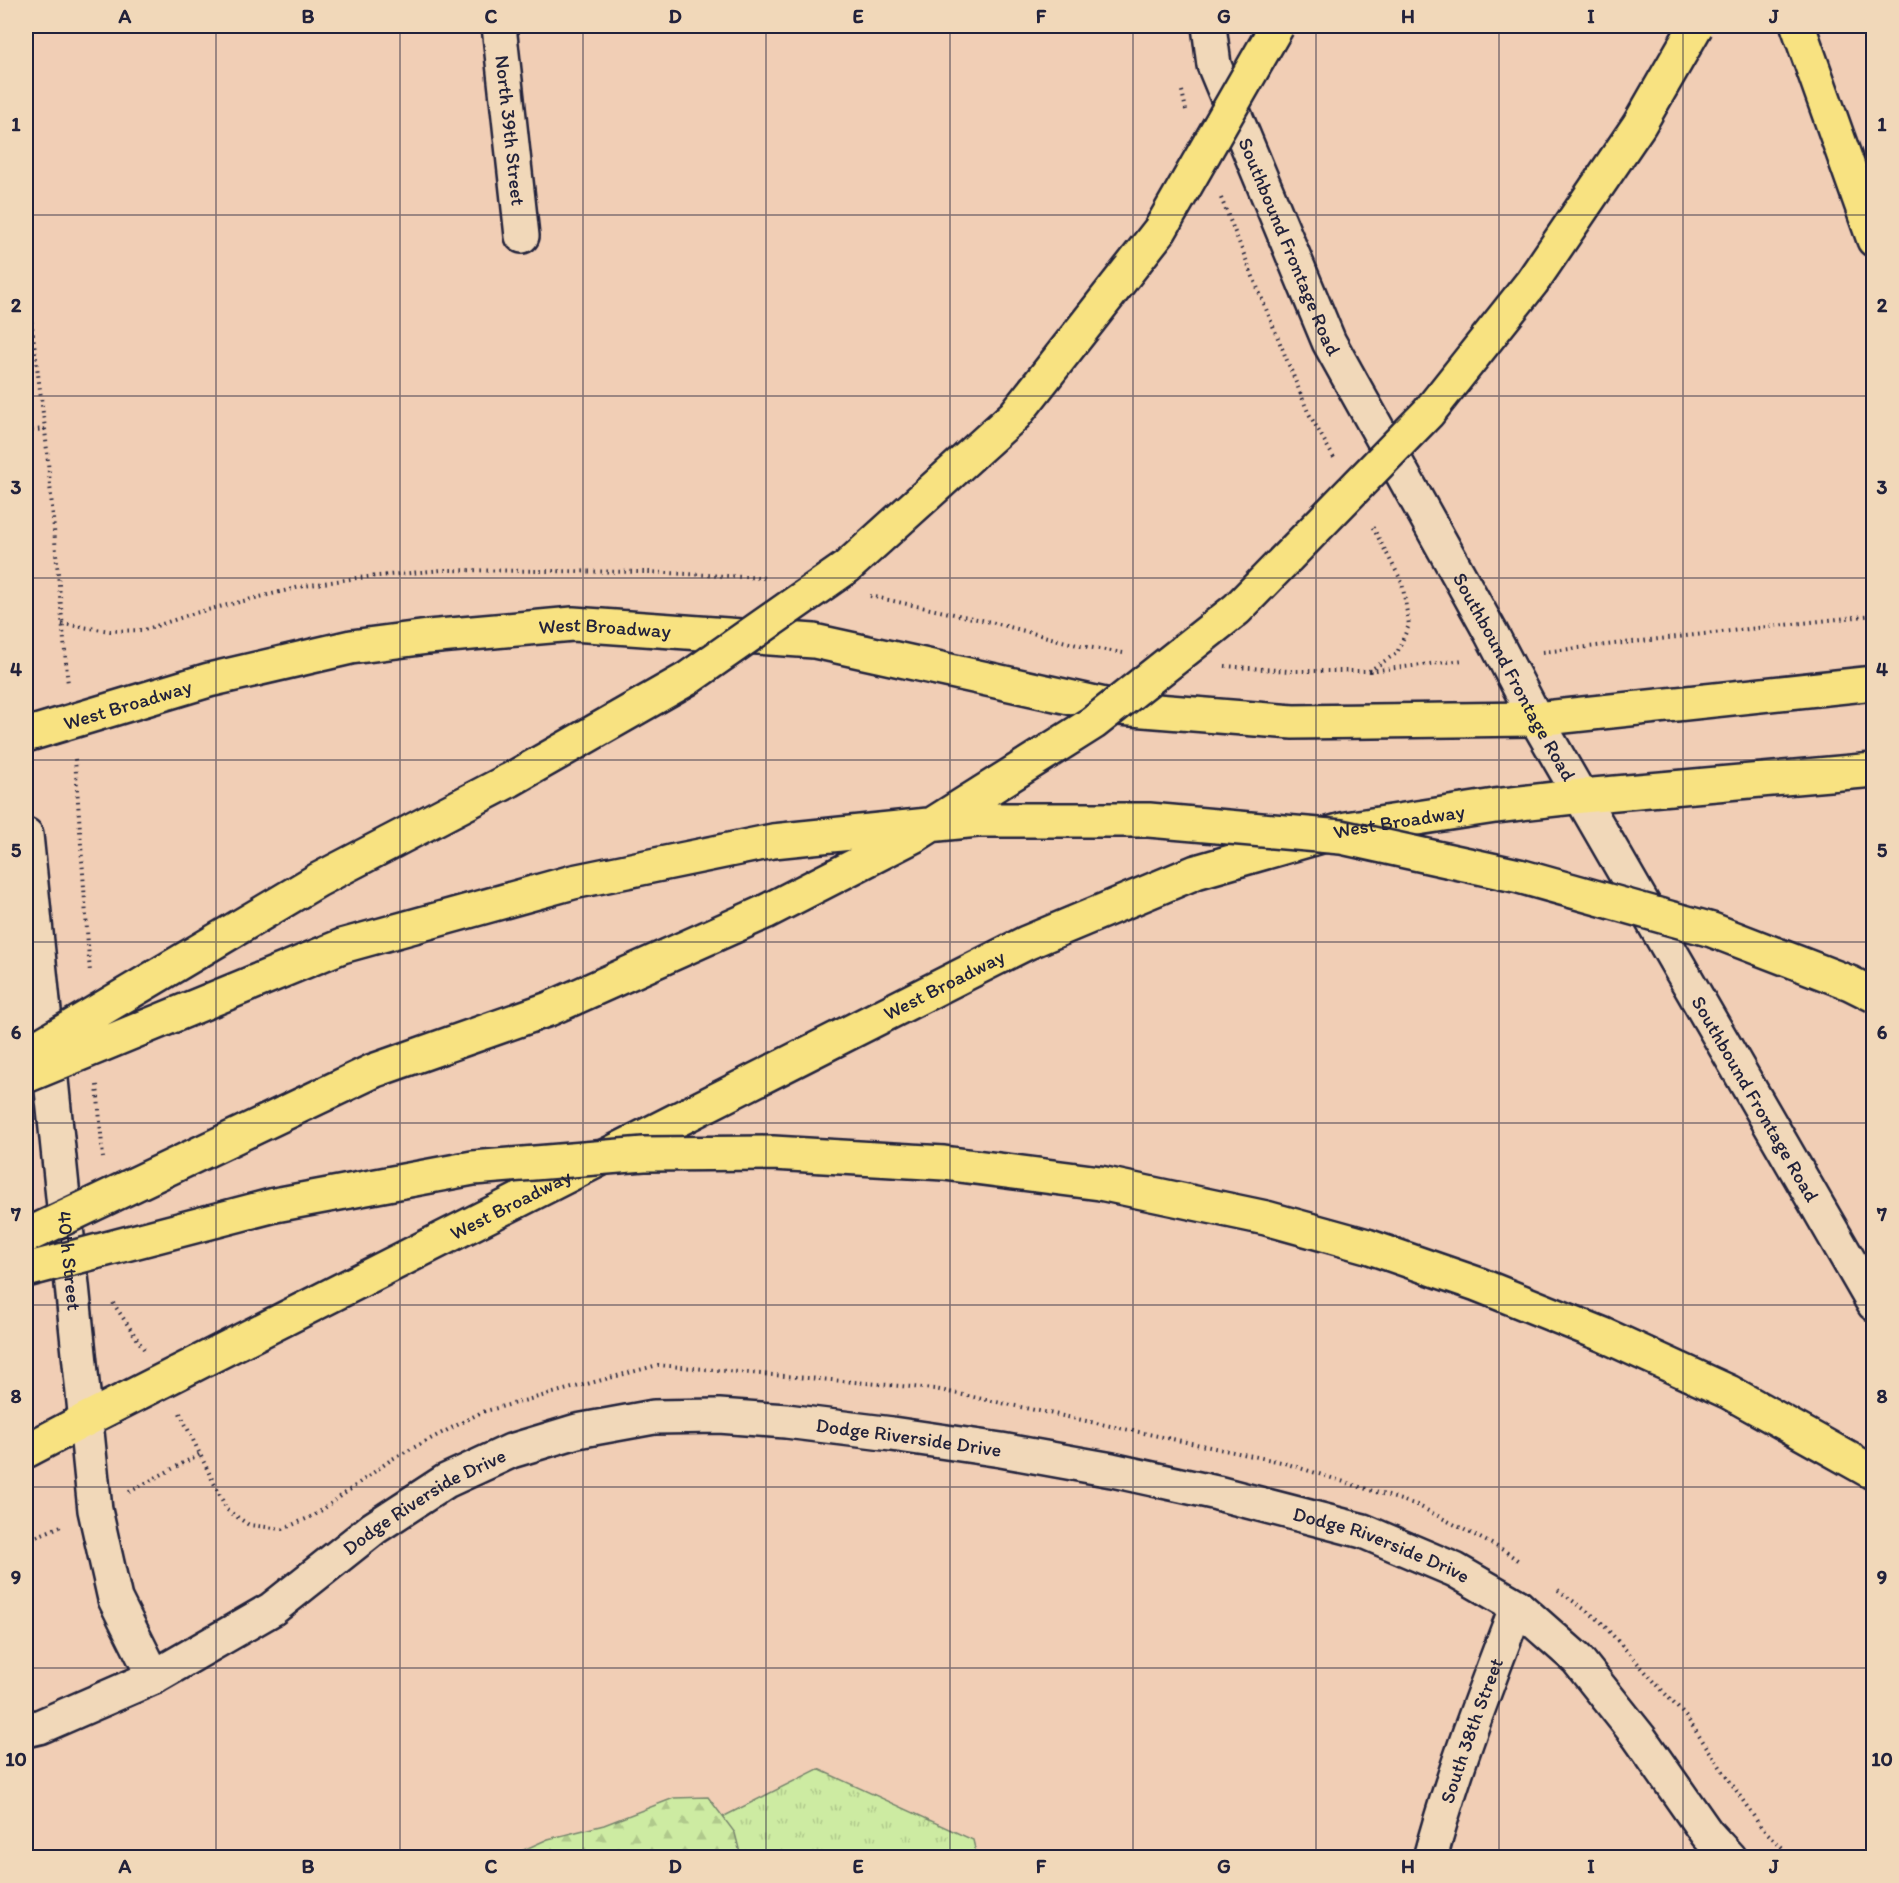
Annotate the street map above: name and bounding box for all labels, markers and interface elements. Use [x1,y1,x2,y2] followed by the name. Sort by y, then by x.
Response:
[118,4,132,28] text: A
[302,4,315,28] text: B
[485,4,498,28] text: C
[668,4,682,28] text: D
[852,4,864,28] text: E
[1036,4,1047,28] text: F
[1217,4,1231,28] text: G
[1401,4,1415,28] text: H
[1587,4,1595,28] text: I
[1768,4,1779,28] text: J
[490,54,531,207] street label: North 39th Street
[11,112,21,136] text: 1
[1877,112,1887,136] text: 1
[1233,134,1346,360] street label: Southbound Frontage Road
[11,293,22,317] text: 2
[1877,293,1888,317] text: 2
[11,475,22,499] text: 3
[1877,475,1888,499] text: 3
[1448,568,1581,785] street label: Southbound Frontage Road
[538,612,672,643] street label: West Broadway
[10,657,22,681] text: 4
[1876,657,1888,681] text: 4
[61,674,195,735] street label: West Broadway
[1331,799,1467,844] street label: West Broadway
[11,838,22,862] text: 5
[1877,838,1888,862] text: 5
[879,944,1009,1025] street label: West Broadway
[1687,991,1824,1206] street label: Southbound Frontage Road
[11,1020,22,1044] text: 6
[1877,1020,1888,1044] text: 6
[446,1163,575,1245] street label: West Broadway
[10,1202,21,1226] text: 7
[1876,1202,1887,1226] text: 7
[53,1210,87,1312] street label: 40th Street
[11,1384,22,1408] text: 8
[1877,1384,1888,1408] text: 8
[815,1413,1003,1462] street label: Dodge Riverside Drive
[338,1443,510,1560] street label: Dodge Riverside Drive
[1290,1501,1474,1588] street label: Dodge Riverside Drive
[11,1565,21,1589] text: 9
[1877,1565,1887,1589] text: 9
[1435,1654,1508,1806] street label: South 38th Street
[5,1747,27,1771] text: 10
[1871,1747,1893,1771] text: 10
[118,1854,132,1878] text: A
[302,1854,315,1878] text: B
[485,1854,498,1878] text: C
[668,1854,682,1878] text: D
[852,1854,864,1878] text: E
[1036,1854,1047,1878] text: F
[1217,1854,1231,1878] text: G
[1401,1854,1415,1878] text: H
[1587,1854,1595,1878] text: I
[1768,1854,1779,1878] text: J

